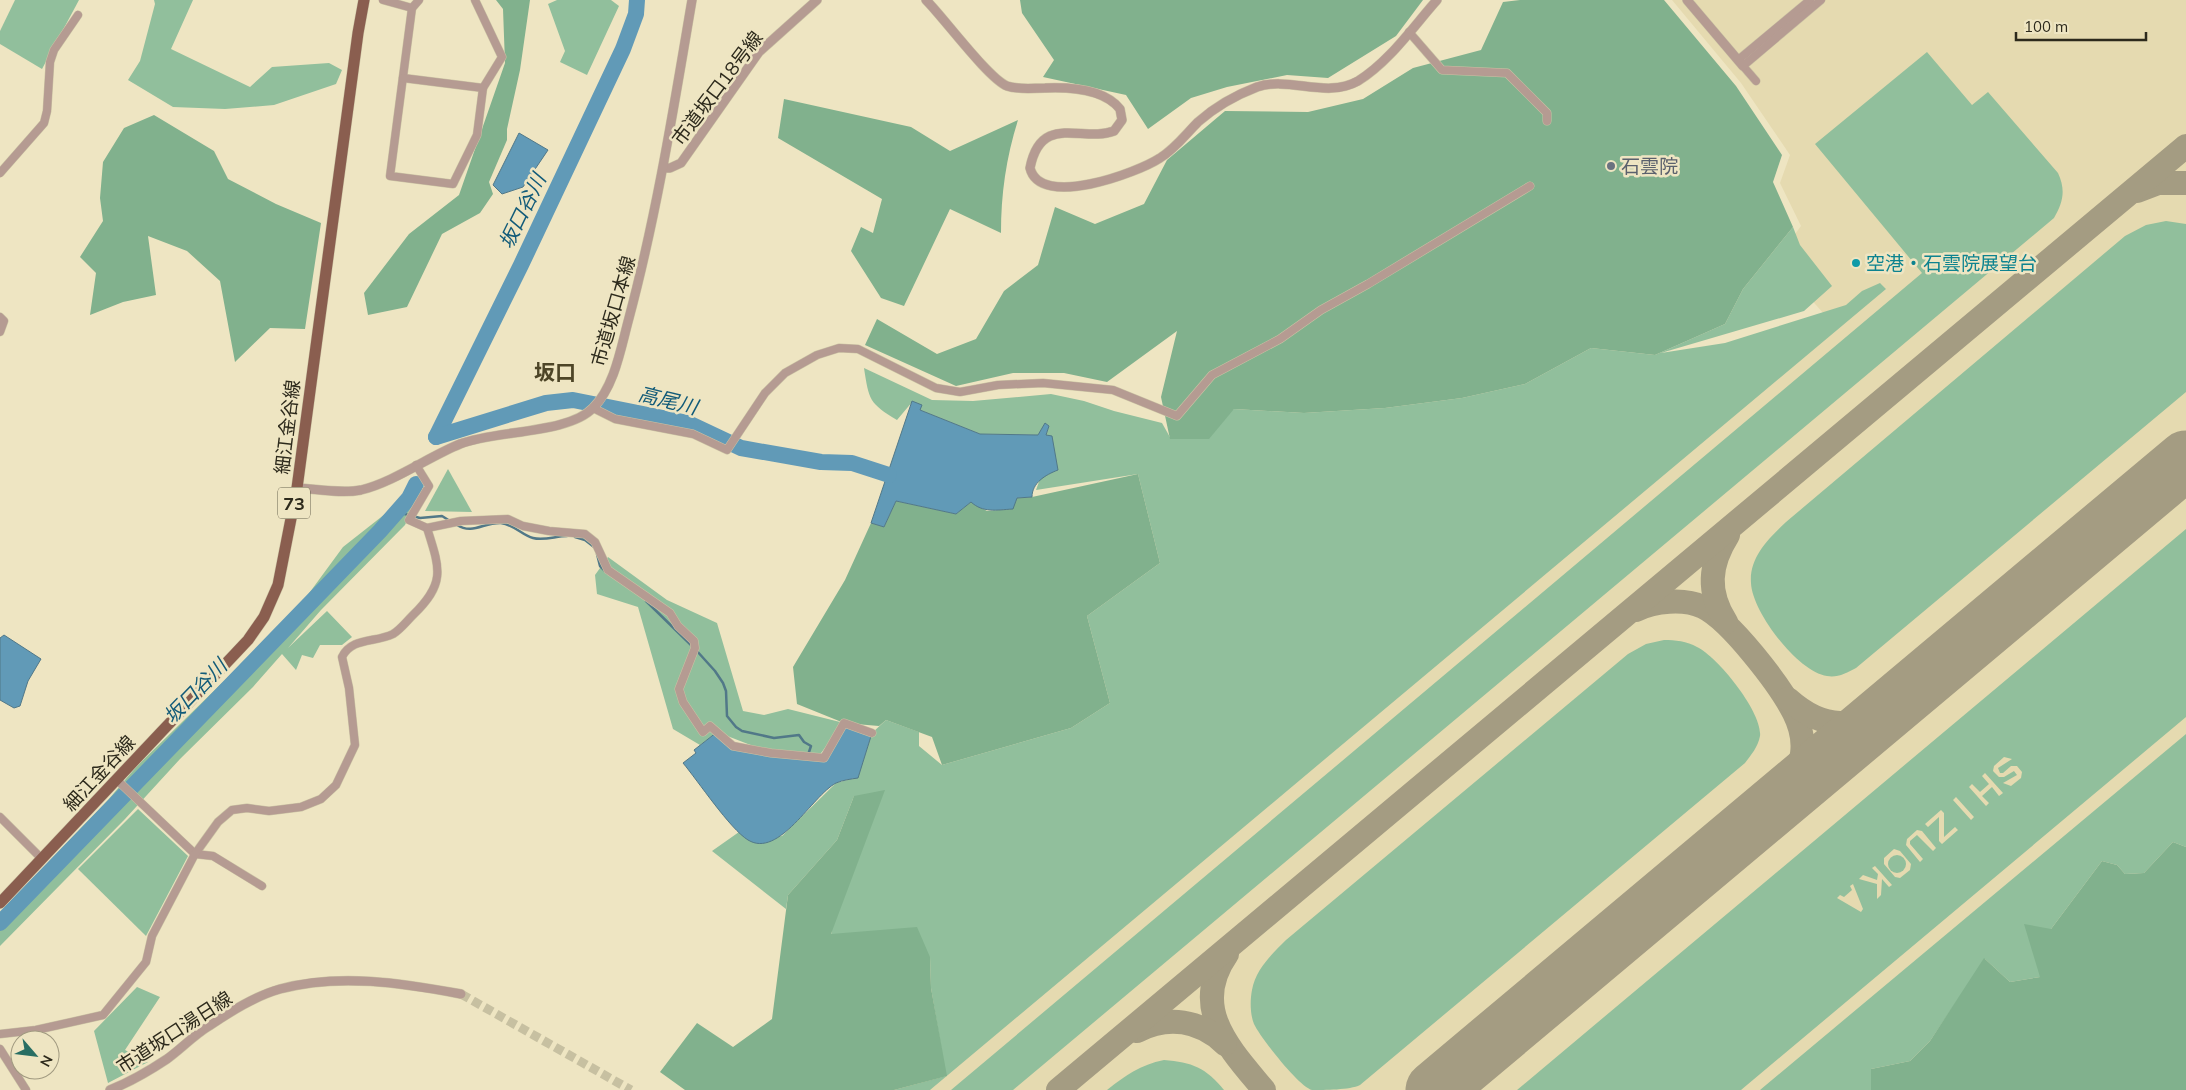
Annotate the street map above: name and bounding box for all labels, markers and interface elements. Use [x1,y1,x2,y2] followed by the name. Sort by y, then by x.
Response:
[2016,10,2146,42] scale bar
[2024,17,2068,36] text: 100 m
[666,26,768,150] street label: 市道坂口18号線
[1621,154,1678,178] place label: 石雲院
[1605,160,1617,172] marker: 石雲院
[493,168,552,252] water label: 坂口谷川
[1866,251,2037,275] place label: 空港・石雲院展望台
[586,253,640,369] street label: 市道坂口本線
[1850,257,1862,269] marker: 空港・石雲院展望台
[534,359,576,385] district label: 坂口
[269,378,305,476] street label: 細江金谷線
[636,381,702,420] water label: 高尾川
[278,488,310,518] road number: 73
[158,652,233,728] water label: 坂口谷川
[58,730,140,816] street label: 細江金谷線
[112,986,236,1078] street label: 市道坂口湯日線
[10,1030,60,1080] north arrow
[36,1052,57,1070] text: N

